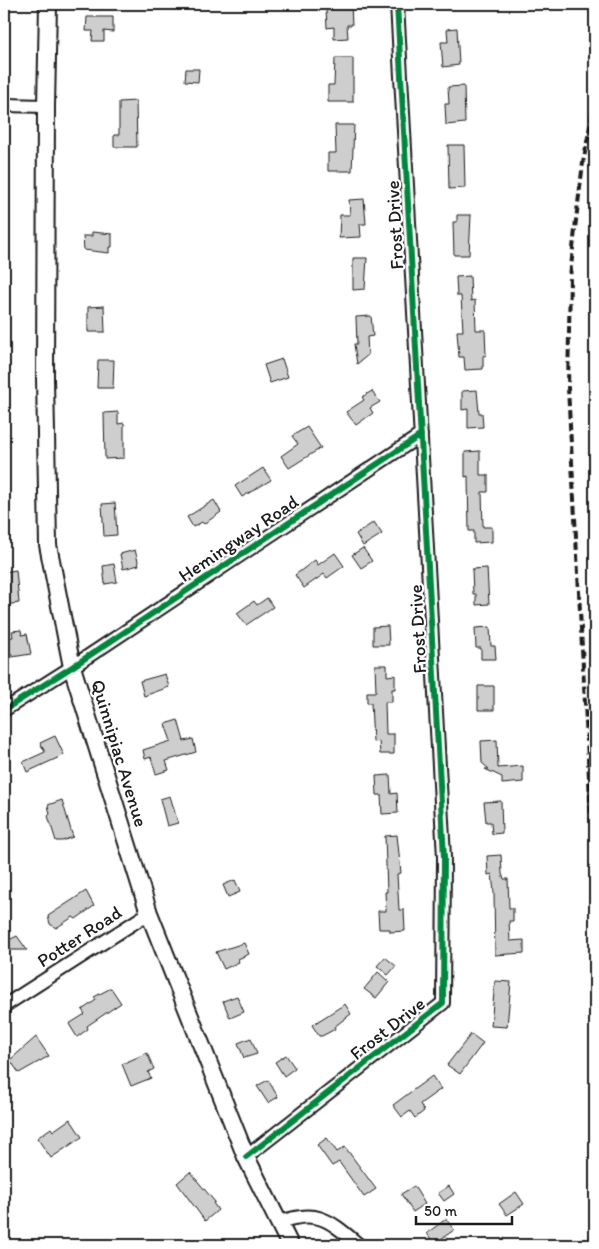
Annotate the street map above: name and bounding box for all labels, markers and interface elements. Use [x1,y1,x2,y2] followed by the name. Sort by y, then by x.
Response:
[381,180,408,270] street label: Frost Drive
[174,489,303,587] street label: Hemingway Road
[404,584,431,674] street label: Frost Drive
[86,677,153,830] street label: Quinnipiac Avenue
[33,901,126,972] street label: Potter Road
[345,992,430,1065] street label: Frost Drive
[416,1194,513,1226] scale bar
[424,1202,457,1220] text: 50 m

